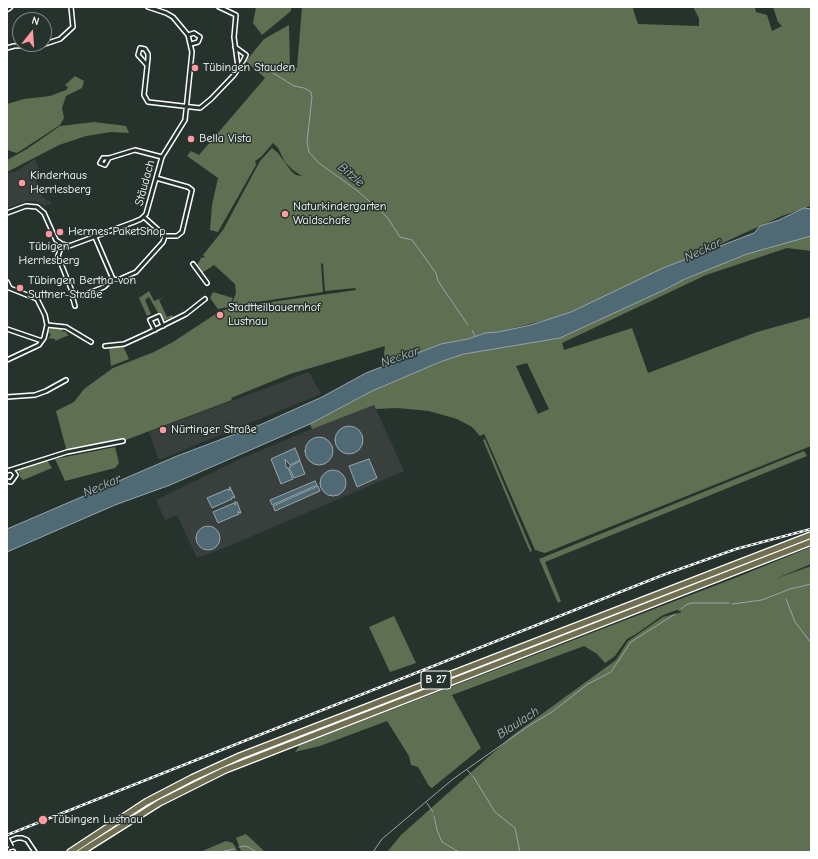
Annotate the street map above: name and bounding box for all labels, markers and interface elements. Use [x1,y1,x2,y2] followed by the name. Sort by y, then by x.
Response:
[12,12,52,52] north arrow
[30,14,41,28] text: N
[203,61,295,75] place label: Tübingen Stauden
[190,63,200,73] marker: Tübingen Stauden
[199,132,251,146] place label: Bella Vista
[186,134,196,144] marker: Bella Vista
[132,159,158,207] street label: Stäudach
[335,159,367,191] water label: Bitzle
[30,169,91,197] place label: Kinderhaus Herrlesberg
[17,178,27,188] marker: Kinderhaus Herrlesberg
[293,200,386,228] place label: Naturkindergarten Waldschafe
[280,209,290,219] marker: Naturkindergarten Waldschafe
[68,225,166,239] place label: Hermes PaketShop
[55,227,65,237] marker: Hermes PaketShop
[44,229,54,239] marker: Tübigen Herrlesberg
[682,235,724,265] water label: Neckar
[18,240,80,268] place label: Tübigen Herrlesberg
[28,274,136,302] place label: Tübingen Bertha-von Suttner-Straße
[15,283,25,293] marker: Tübingen Bertha-von Suttner-Straße
[228,301,320,329] place label: Stadtteilbauernhof Lustnau
[215,310,225,320] marker: Stadtteilbauernhof Lustnau
[379,343,421,371] water label: Neckar
[171,423,257,437] place label: Nürtinger Straße
[158,425,168,435] marker: Nürtinger Straße
[81,471,123,501] water label: Neckar
[421,671,451,689] road number: B 27
[494,704,542,742] water label: Blaulach
[52,813,143,827] place label: Tübingen Lustnau
[37,814,49,826] marker: Tübingen Lustnau

